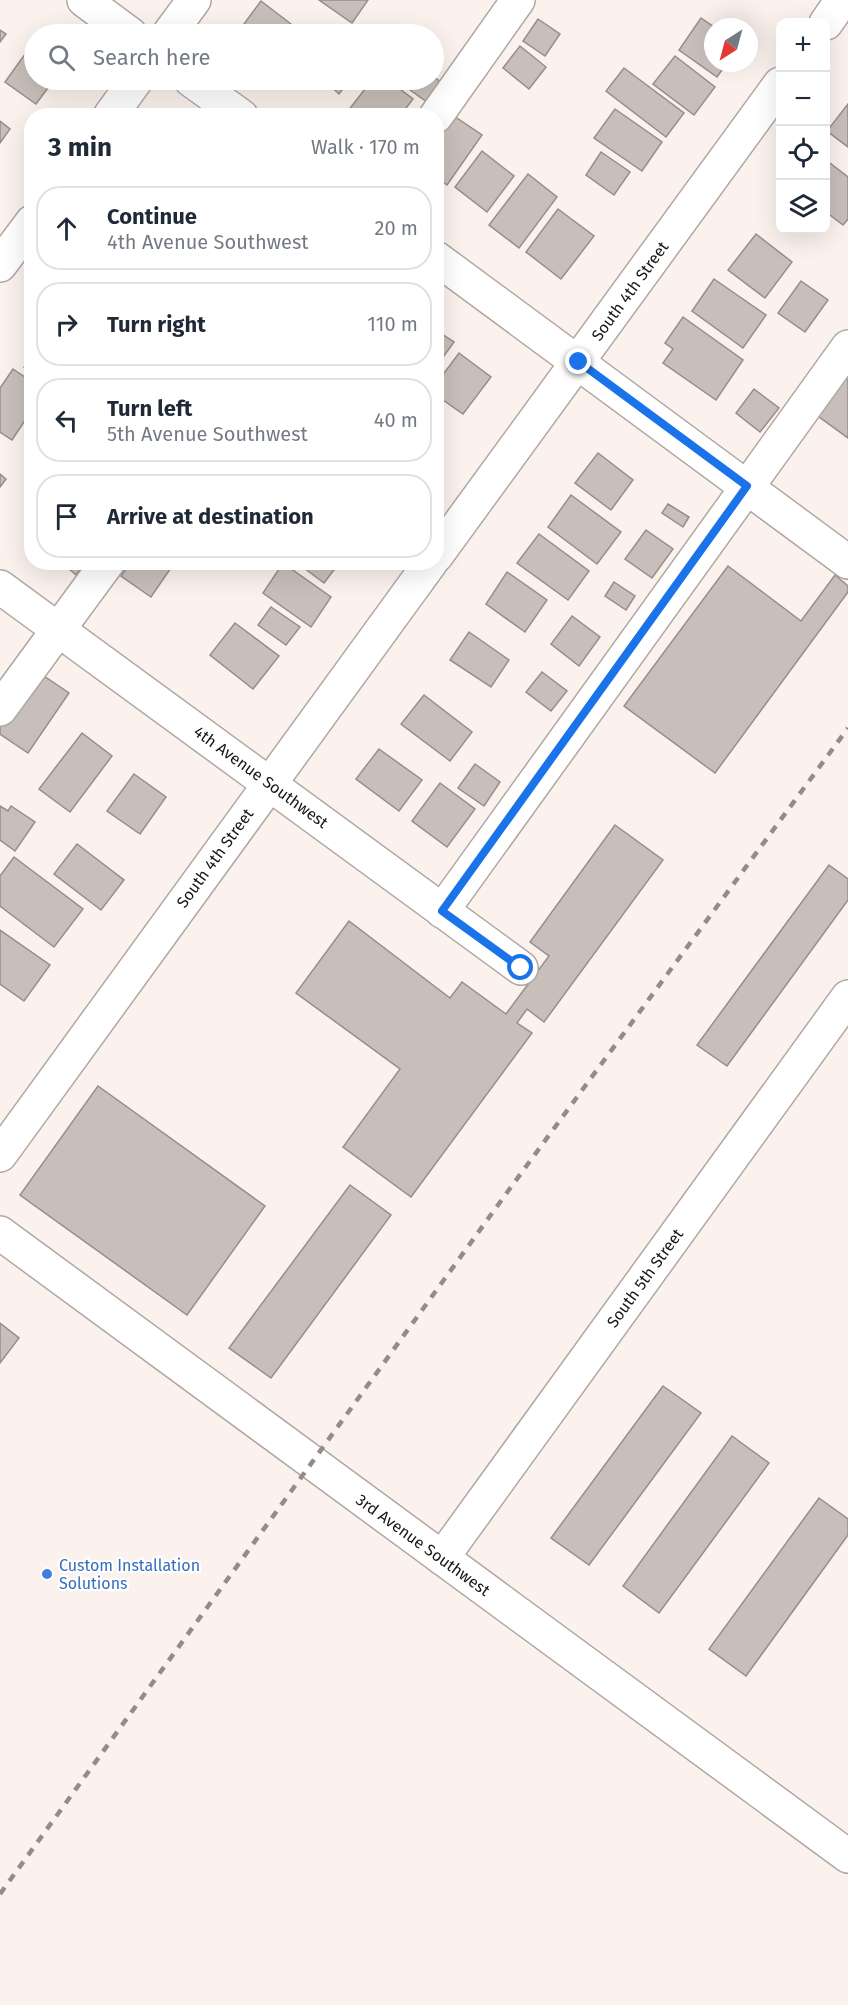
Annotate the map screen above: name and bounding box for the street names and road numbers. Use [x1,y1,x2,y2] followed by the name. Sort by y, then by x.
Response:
[588,237,673,344] street label: South 4th Street
[190,722,332,832] street label: 4th Avenue Southwest
[173,804,258,911] street label: South 4th Street
[603,1225,687,1331] street label: South 5th Street
[352,1490,494,1600] street label: 3rd Avenue Southwest

